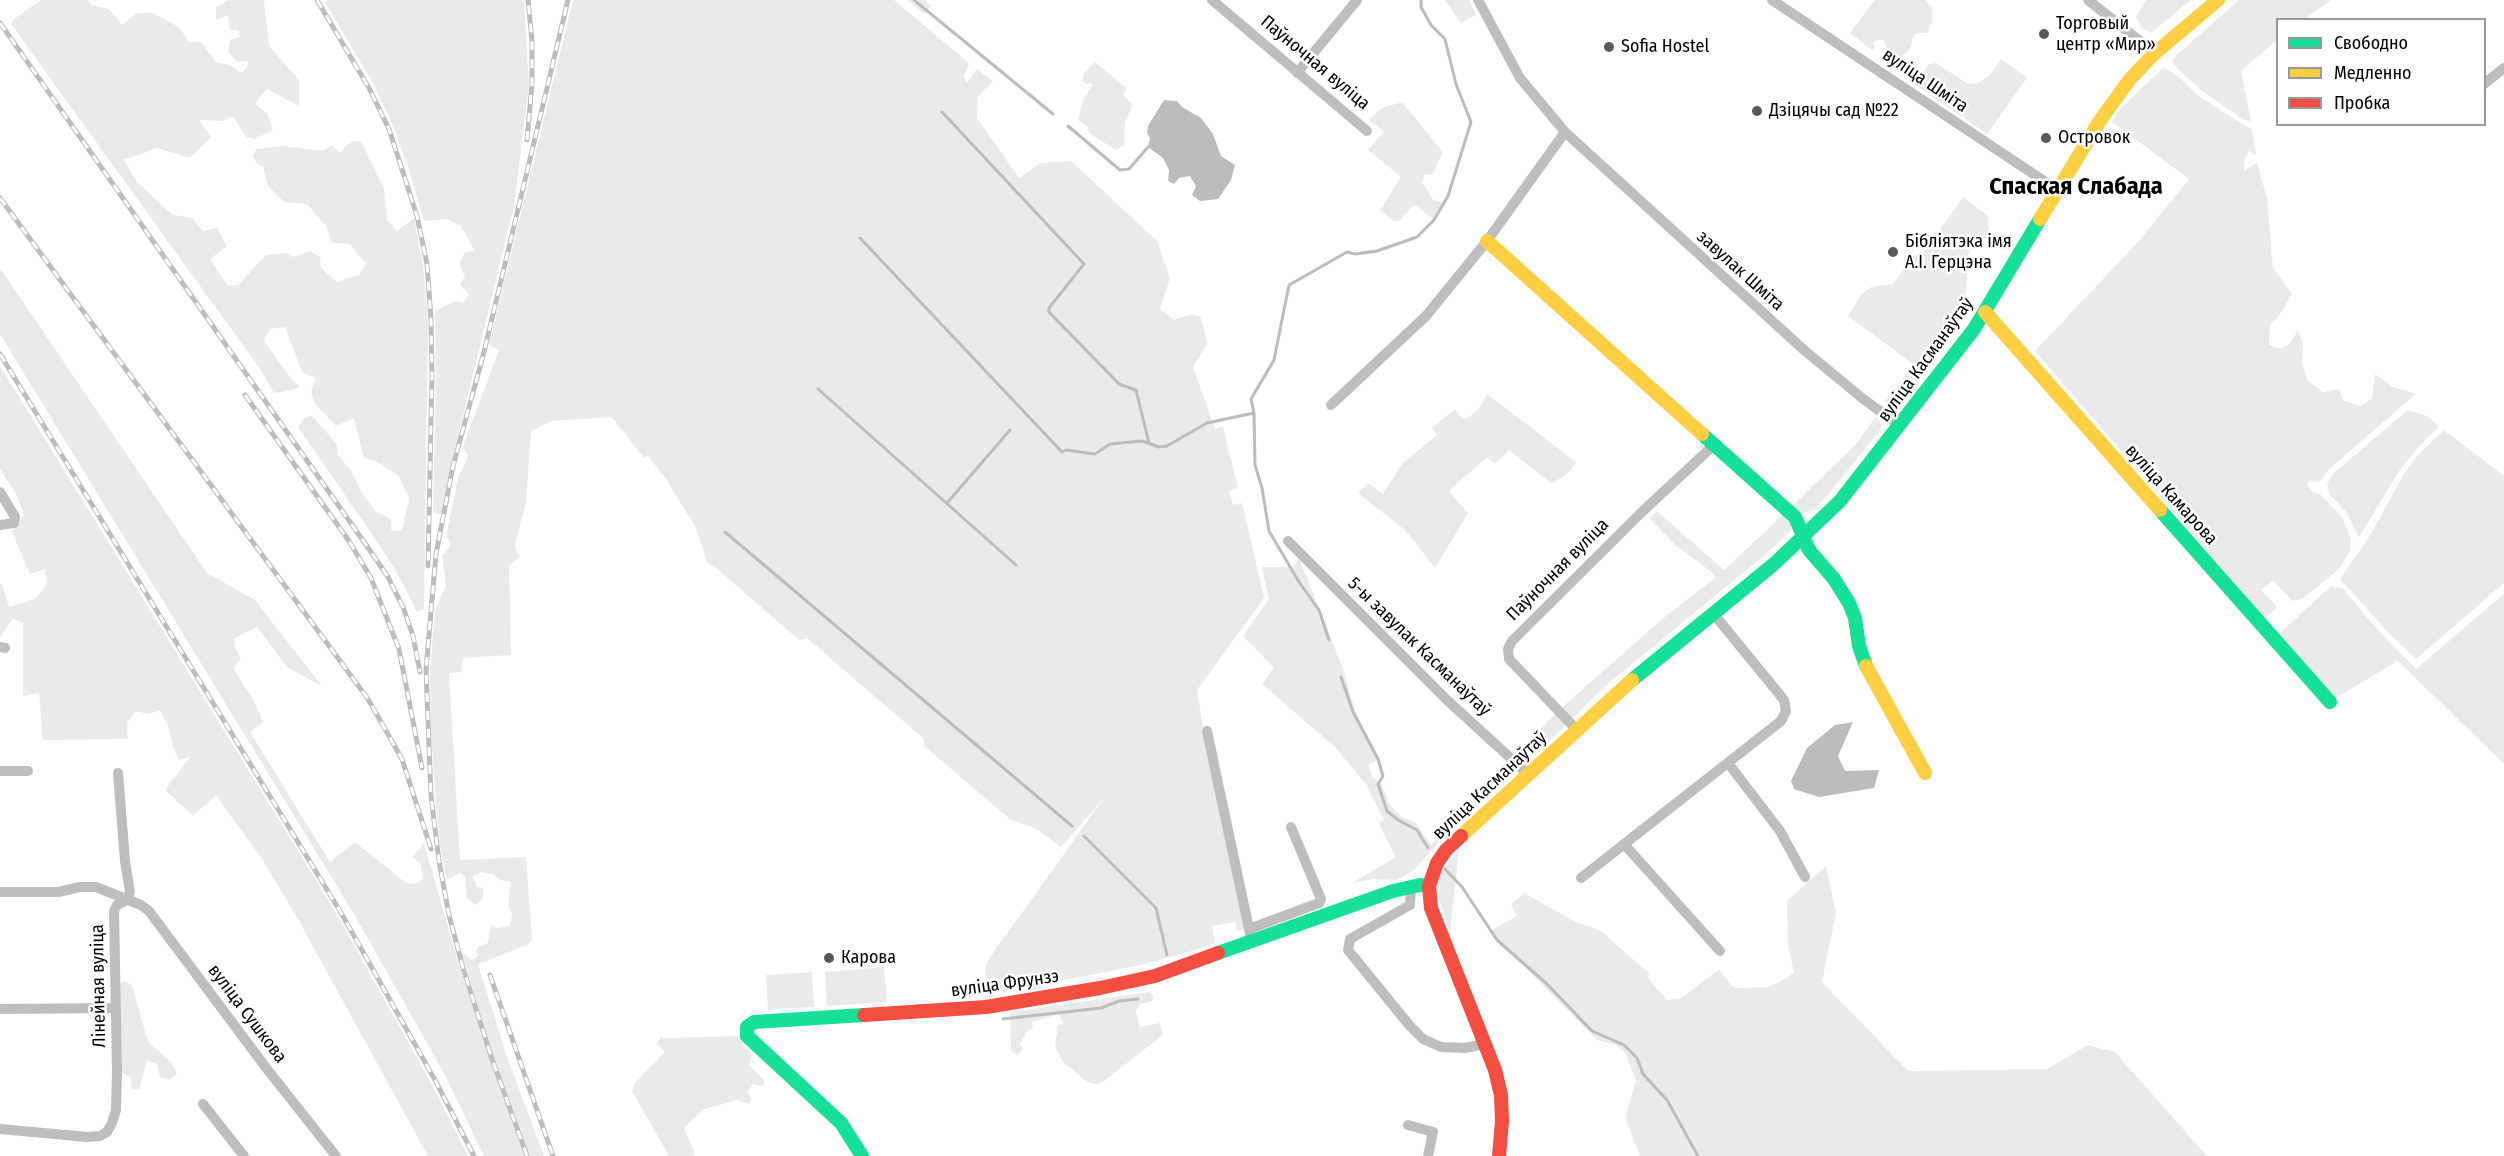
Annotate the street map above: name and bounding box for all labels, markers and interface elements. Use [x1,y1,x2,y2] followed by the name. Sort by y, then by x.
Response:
[1256,11,1374,115] street label: Паўночная вуліца
[2056,13,2156,56] place label: Торговый центр «Мир»
[2276,18,2486,126] legend
[2037,27,2051,41] marker: Торговый центр «Мир»
[2334,32,2408,54] text: Свободно
[1621,36,1709,58] place label: Sofia Hostel
[1602,40,1616,54] marker: Sofia Hostel
[1878,44,1972,118] street label: вуліца Шміта
[2334,62,2412,84] text: Медленно
[2334,92,2390,114] text: Пробка
[1769,100,1899,122] place label: Дзіцячы сад №22
[1750,104,1764,118] marker: Дзіцячы сад №22
[2058,127,2130,149] place label: Островок
[2039,131,2053,145] marker: Островок
[1989,173,2163,201] district label: Спаская Слабада
[1692,226,1788,316] street label: завулак Шміта
[1905,231,2012,274] place label: Бібліятэка імя А.І. Герцэна
[1886,245,1900,259] marker: Бібліятэка імя А.І. Герцэна
[1874,294,1978,426] street label: вуліца Касманаўтаў
[2120,440,2222,550] street label: вуліца Камарова
[1502,514,1614,626] street label: Паўночная вуліца
[1343,573,1495,721] street label: 5-ы завулак Касманаўтаў
[1428,728,1552,844] street label: вуліца Касманаўтаў
[87,924,111,1048] street label: Лінейная вуліца
[841,947,896,969] place label: Карова
[822,951,836,965] marker: Карова
[203,961,291,1067] street label: вуліца Сушкова
[950,966,1060,1002] street label: вуліца Фрунзэ

